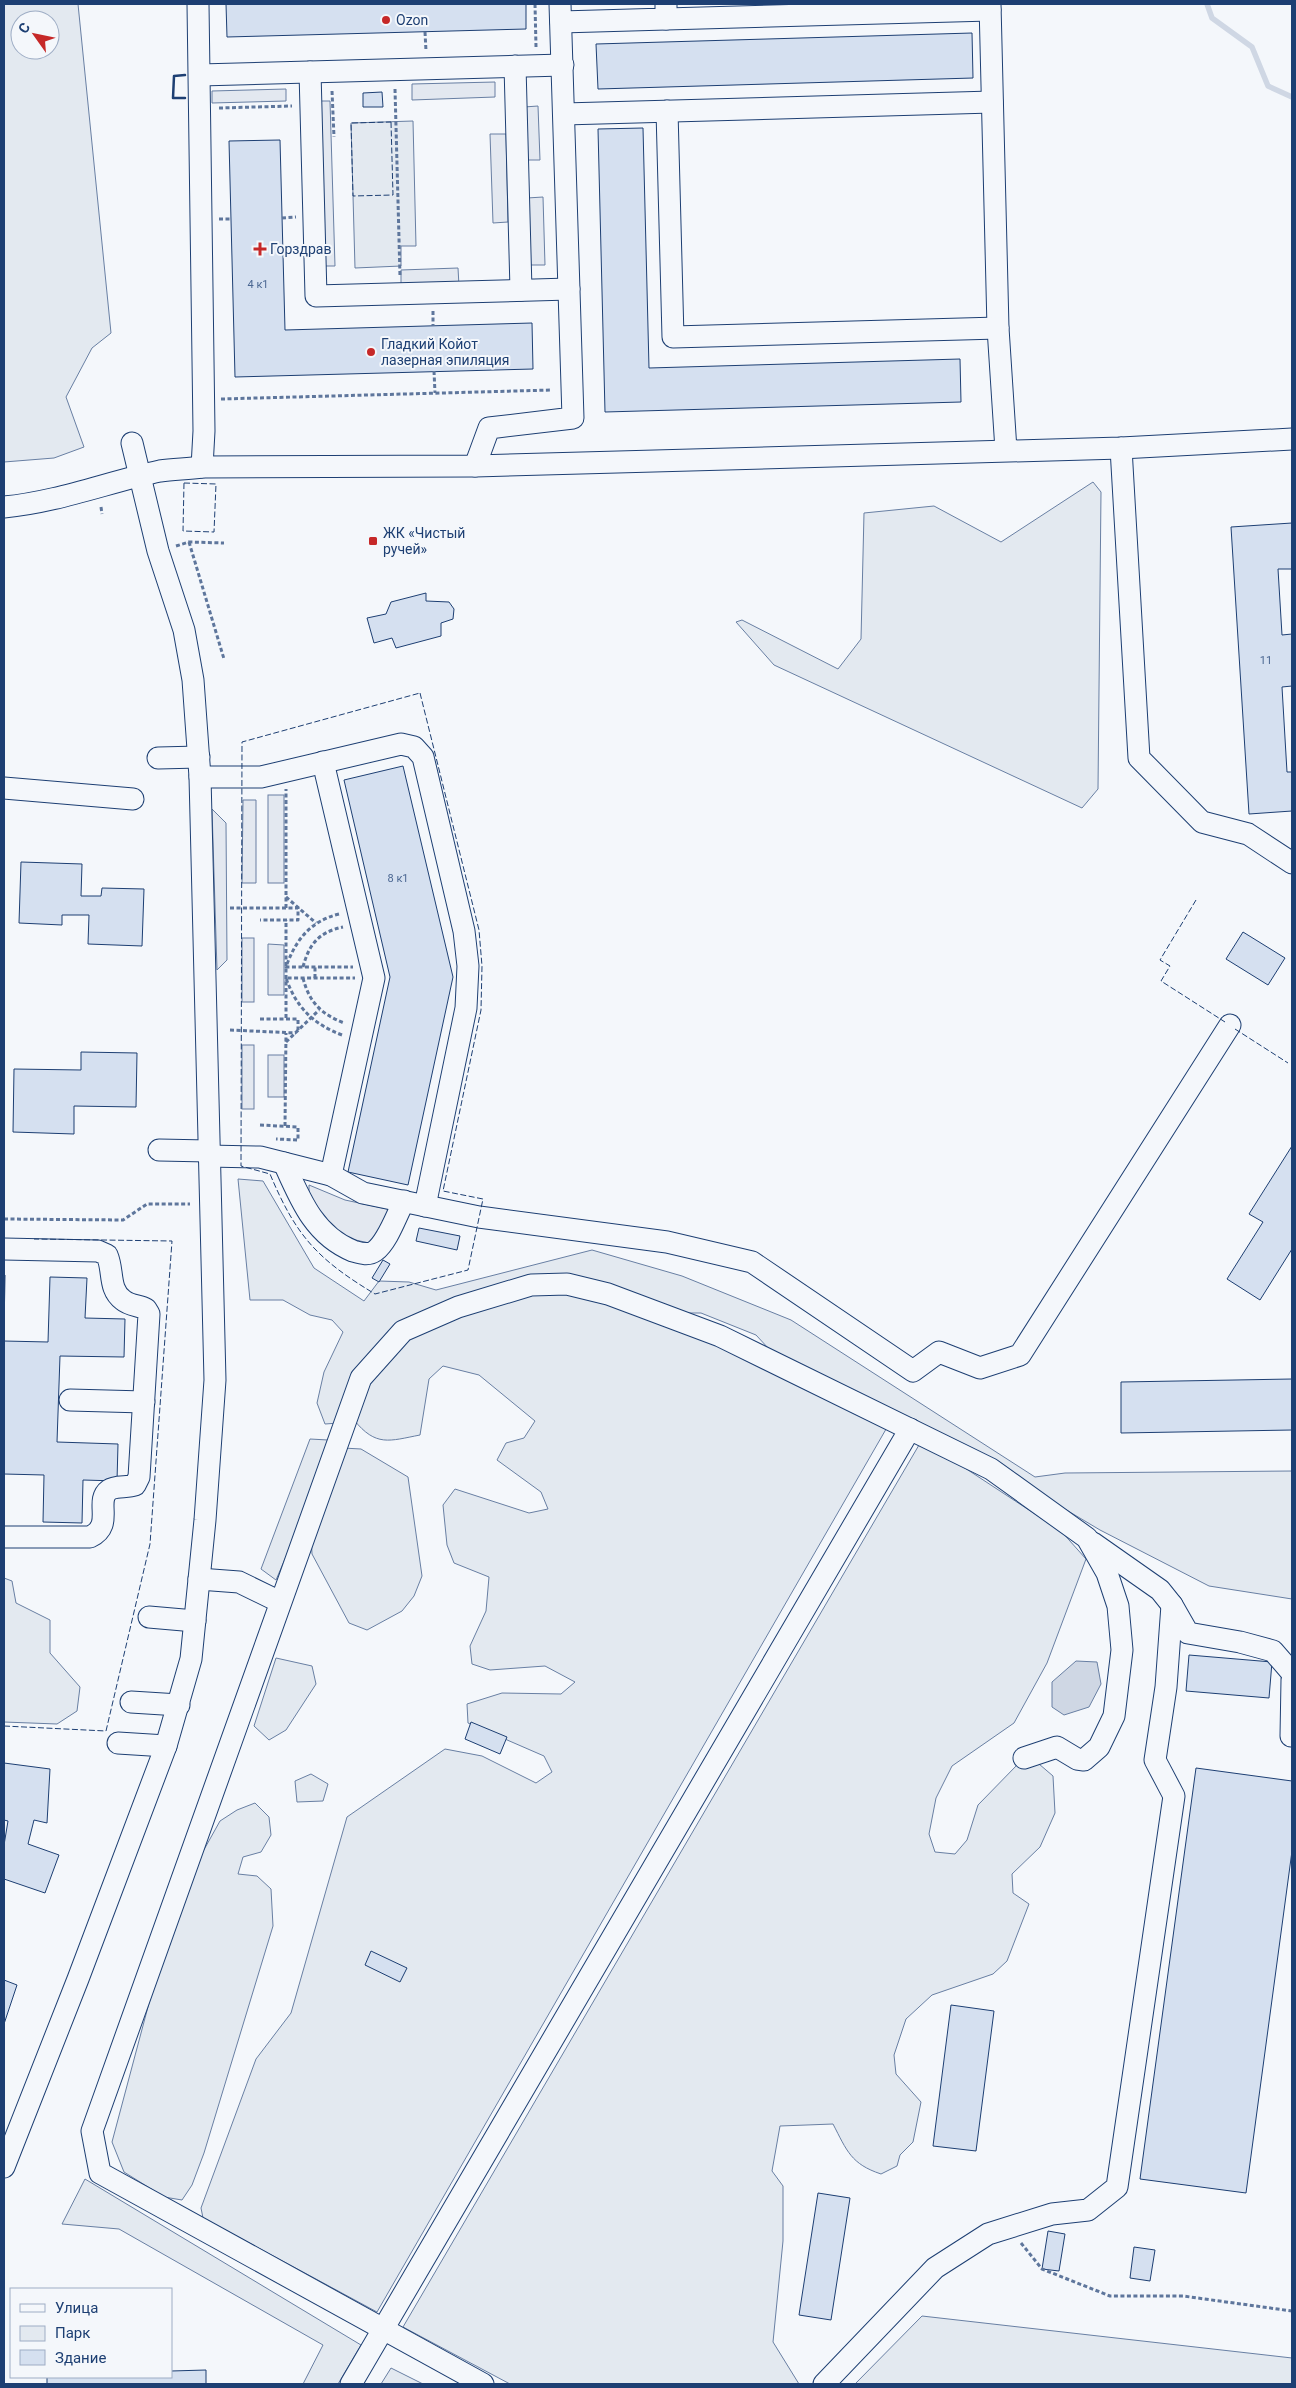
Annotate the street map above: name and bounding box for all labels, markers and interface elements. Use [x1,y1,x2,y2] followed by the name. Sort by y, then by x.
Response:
[10,10,60,60] north arrow
[396,12,428,28] place label: Ozon
[380,14,392,26] marker: Ozon
[15,20,33,36] text: С
[270,241,331,257] place label: Горздрав
[254,243,266,255] marker: Горздрав
[247,278,269,291] house number: 4 к1
[381,336,509,368] place label: Гладкий Койот лазерная эпиляция
[365,346,377,358] marker: Гладкий Койот лазерная эпиляция
[383,525,465,557] place label: ЖК «Чистый ручей»
[367,535,379,547] marker: ЖК «Чистый ручей»
[1260,654,1272,667] house number: 11
[387,872,409,885] house number: 8 к1
[10,2288,172,2378] legend
[55,2299,98,2317] text: Улица
[55,2324,90,2342] text: Парк
[55,2349,106,2367] text: Здание

